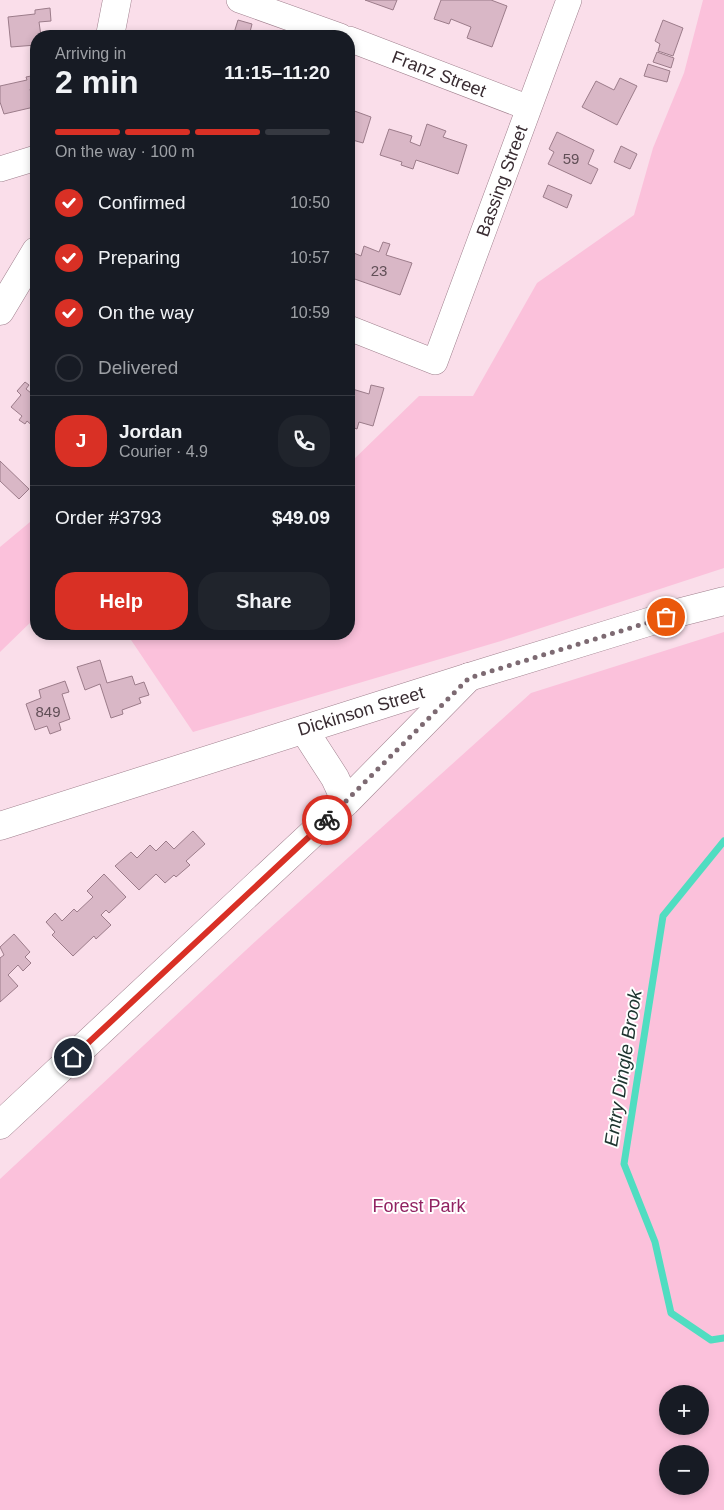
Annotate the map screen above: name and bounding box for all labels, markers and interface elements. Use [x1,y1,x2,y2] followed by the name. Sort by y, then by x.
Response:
[55,45,126,62] text: Arriving in
[389,47,489,101] street label: Franz Street
[224,62,330,83] text: 11:15–11:20
[55,64,139,100] text: 2 min
[473,123,531,239] street label: Bassing Street
[55,143,195,160] text: On the way · 100 m
[563,150,579,167] house number: 59
[55,189,83,217] icon: check
[98,192,186,213] text: Confirmed
[290,194,330,211] text: 10:50
[55,244,83,272] icon: check
[98,247,180,268] text: Preparing
[290,249,330,266] text: 10:57
[371,262,387,279] house number: 23
[55,299,83,327] icon: check
[98,302,194,323] text: On the way
[290,304,330,321] text: 10:59
[98,357,178,378] text: Delivered
[278,415,330,467] button: phone
[119,421,182,442] text: Jordan
[76,430,86,451] text: J
[119,443,208,460] text: Courier · 4.9
[55,507,162,528] text: Order #3793
[272,507,330,528] text: $49.09
[55,572,188,630] button: Help
[198,572,330,630] button: Share
[645,596,687,638] pin
[652,603,680,631] icon: bag
[295,682,427,740] street label: Dickinson Street
[35,703,61,720] house number: 849
[302,795,352,845] courier
[313,806,341,834] icon: bike
[600,987,646,1148] water label: Entry Dingle Brook
[52,1036,94,1078] pin
[59,1043,87,1071] icon: home
[372,1196,467,1216] park label: Forest Park
[659,1385,709,1495] map controls
[659,1385,709,1435] button: +
[659,1445,709,1495] button: −

